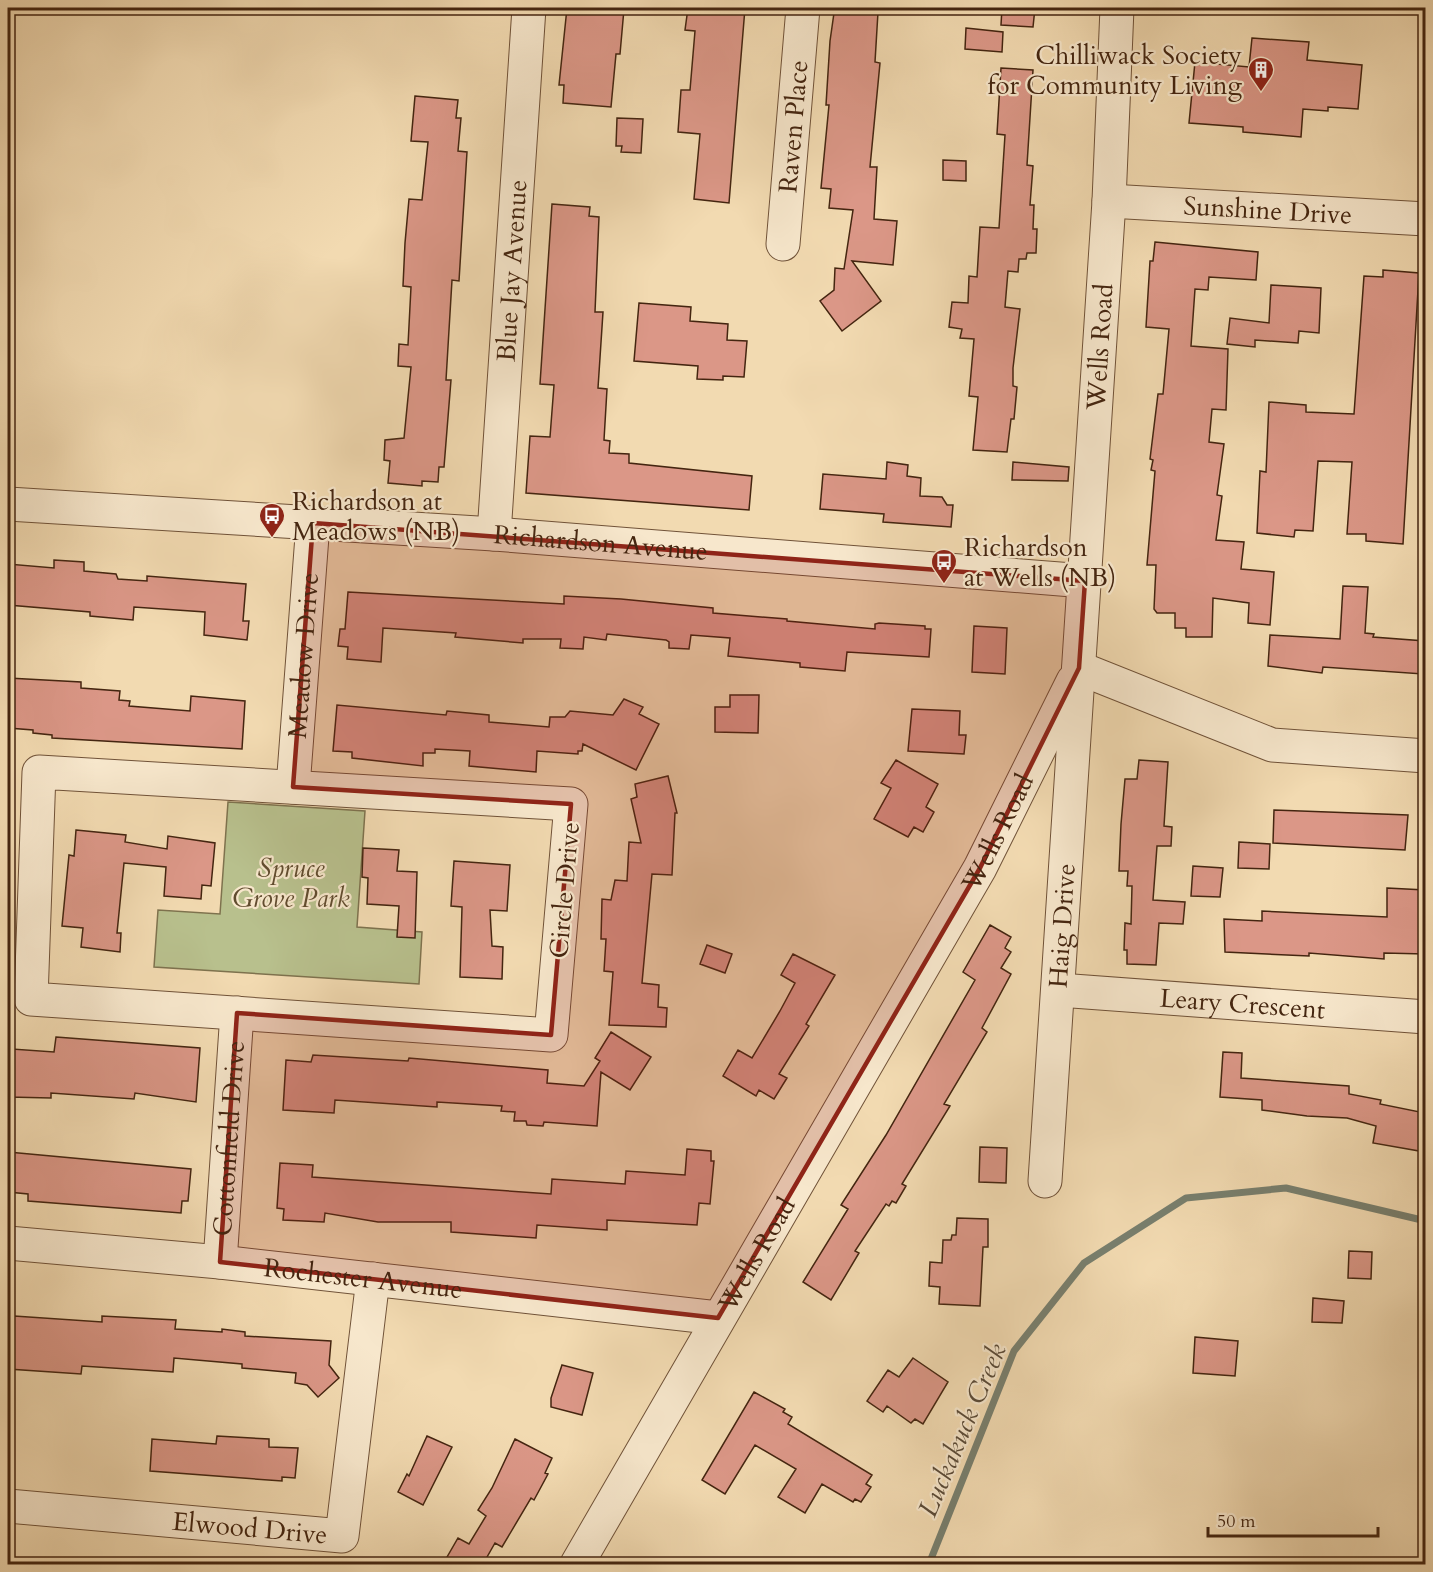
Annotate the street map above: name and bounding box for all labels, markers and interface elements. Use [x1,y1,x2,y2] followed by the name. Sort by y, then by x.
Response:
[987,38,1242,103] place label: Chilliwack Society for Community Living
[1246,55,1276,93] building icon: Chilliwack Society for Community Living
[770,59,817,194] street label: Raven Place
[489,178,536,363] street label: Blue Jay Avenue
[1182,188,1353,233] street label: Sunshine Drive
[1078,282,1122,412] street label: Wells Road
[292,484,460,549] place label: Richardson at Meadows (NB)
[257,501,287,539] bus stop icon: Richardson at Meadows (NB)
[492,517,709,569] street label: Richardson Avenue
[964,530,1116,595] place label: Richardson at Wells (NB)
[929,547,959,585] bus stop icon: Richardson at Wells (NB)
[280,571,327,740] street label: Meadow Drive
[953,768,1042,898] street label: Wells Road
[541,820,588,960] street label: Circle Drive
[232,851,350,916] park label: Spruce Grove Park
[1041,862,1084,989] street label: Haig Drive
[1159,980,1326,1028] street label: Leary Crescent
[205,1039,253,1237] street label: Cottonfield Drive
[709,1191,804,1319] street label: Wells Road
[262,1250,464,1307] street label: Rochester Avenue
[909,1337,1016,1523] water label: Luckakuck Creek
[1208,1500,1378,1538] scale bar
[171,1504,329,1553] street label: Elwood Drive
[1217,1509,1256,1534] text: 50 m

